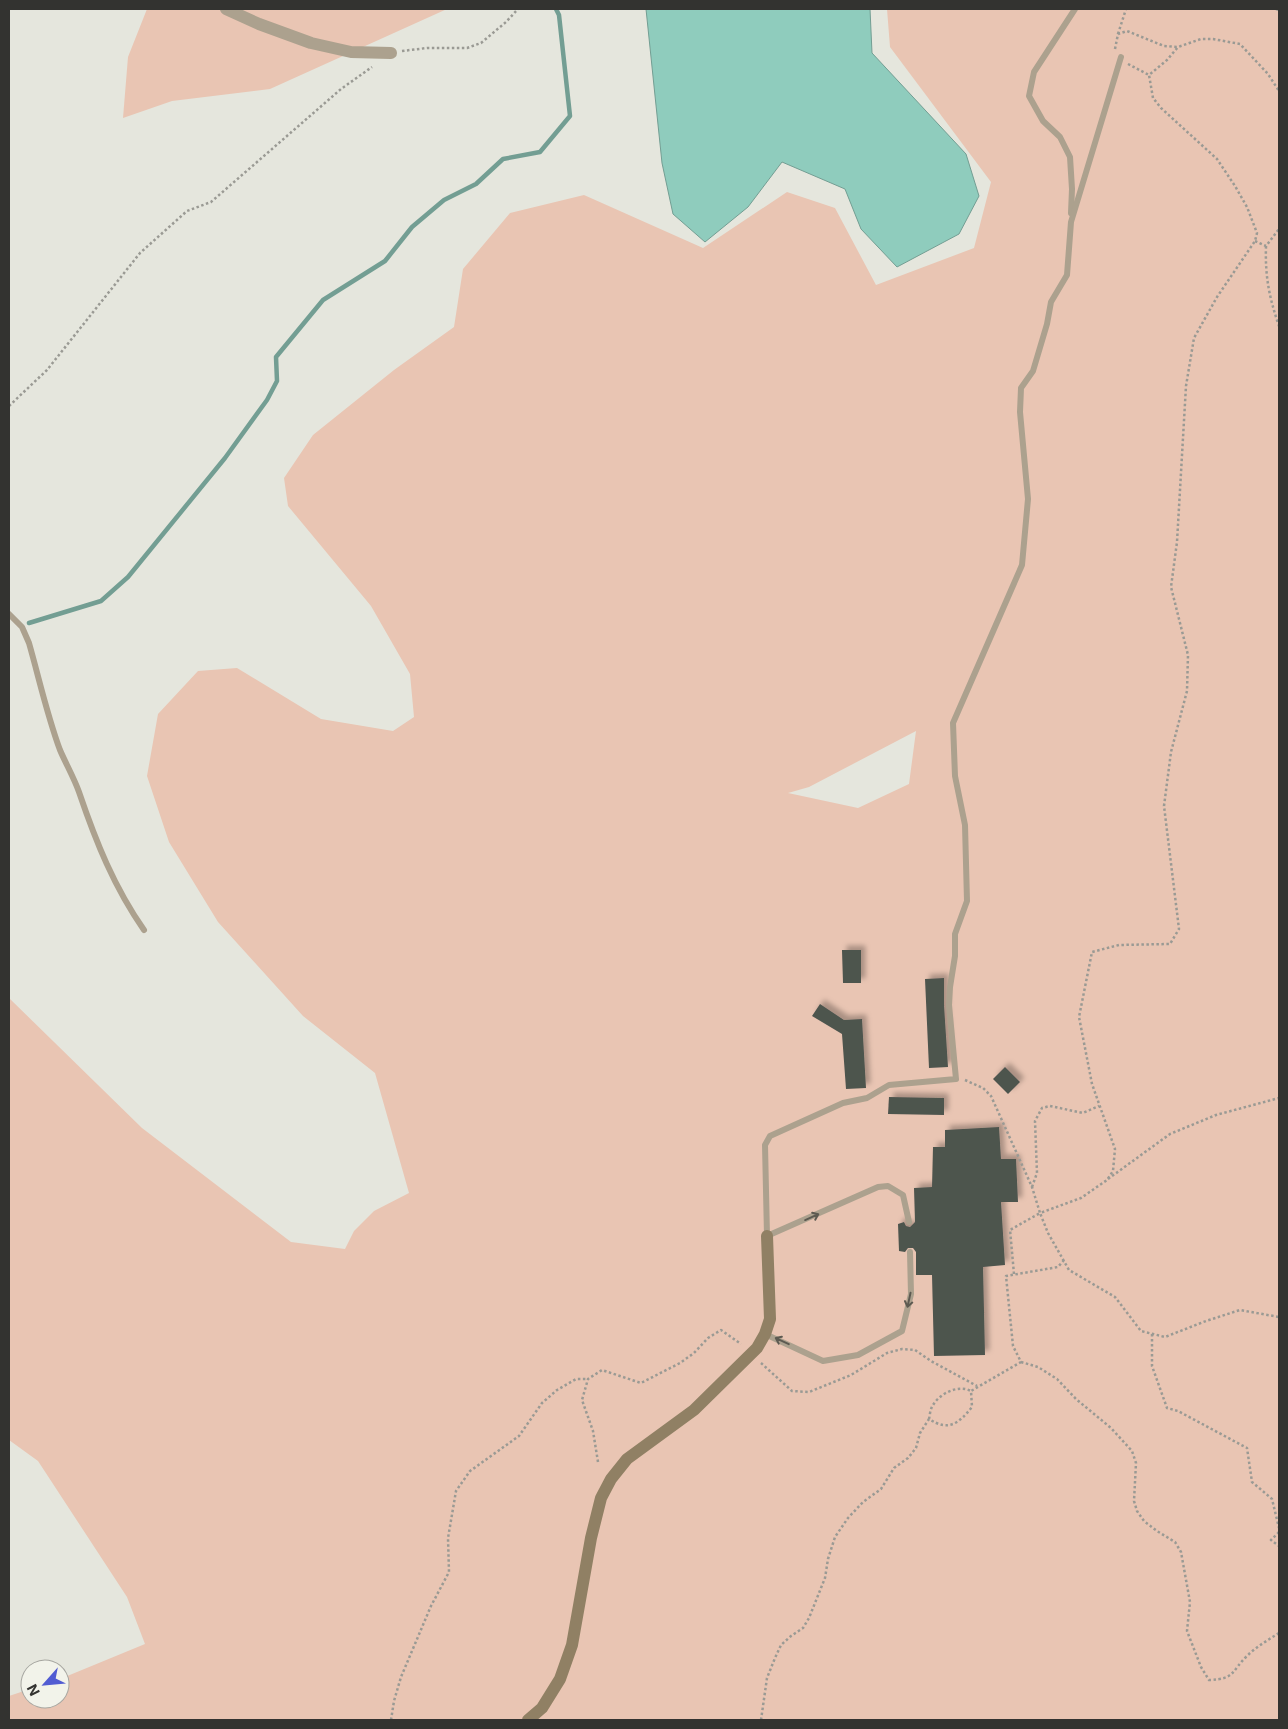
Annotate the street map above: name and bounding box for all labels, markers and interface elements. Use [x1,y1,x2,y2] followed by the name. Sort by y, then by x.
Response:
[804,1211,819,1221] one-way arrow
[904,1292,913,1308] one-way arrow
[775,1336,790,1346] one-way arrow
[20,1659,70,1709] north arrow
[23,1682,43,1699] text: N

